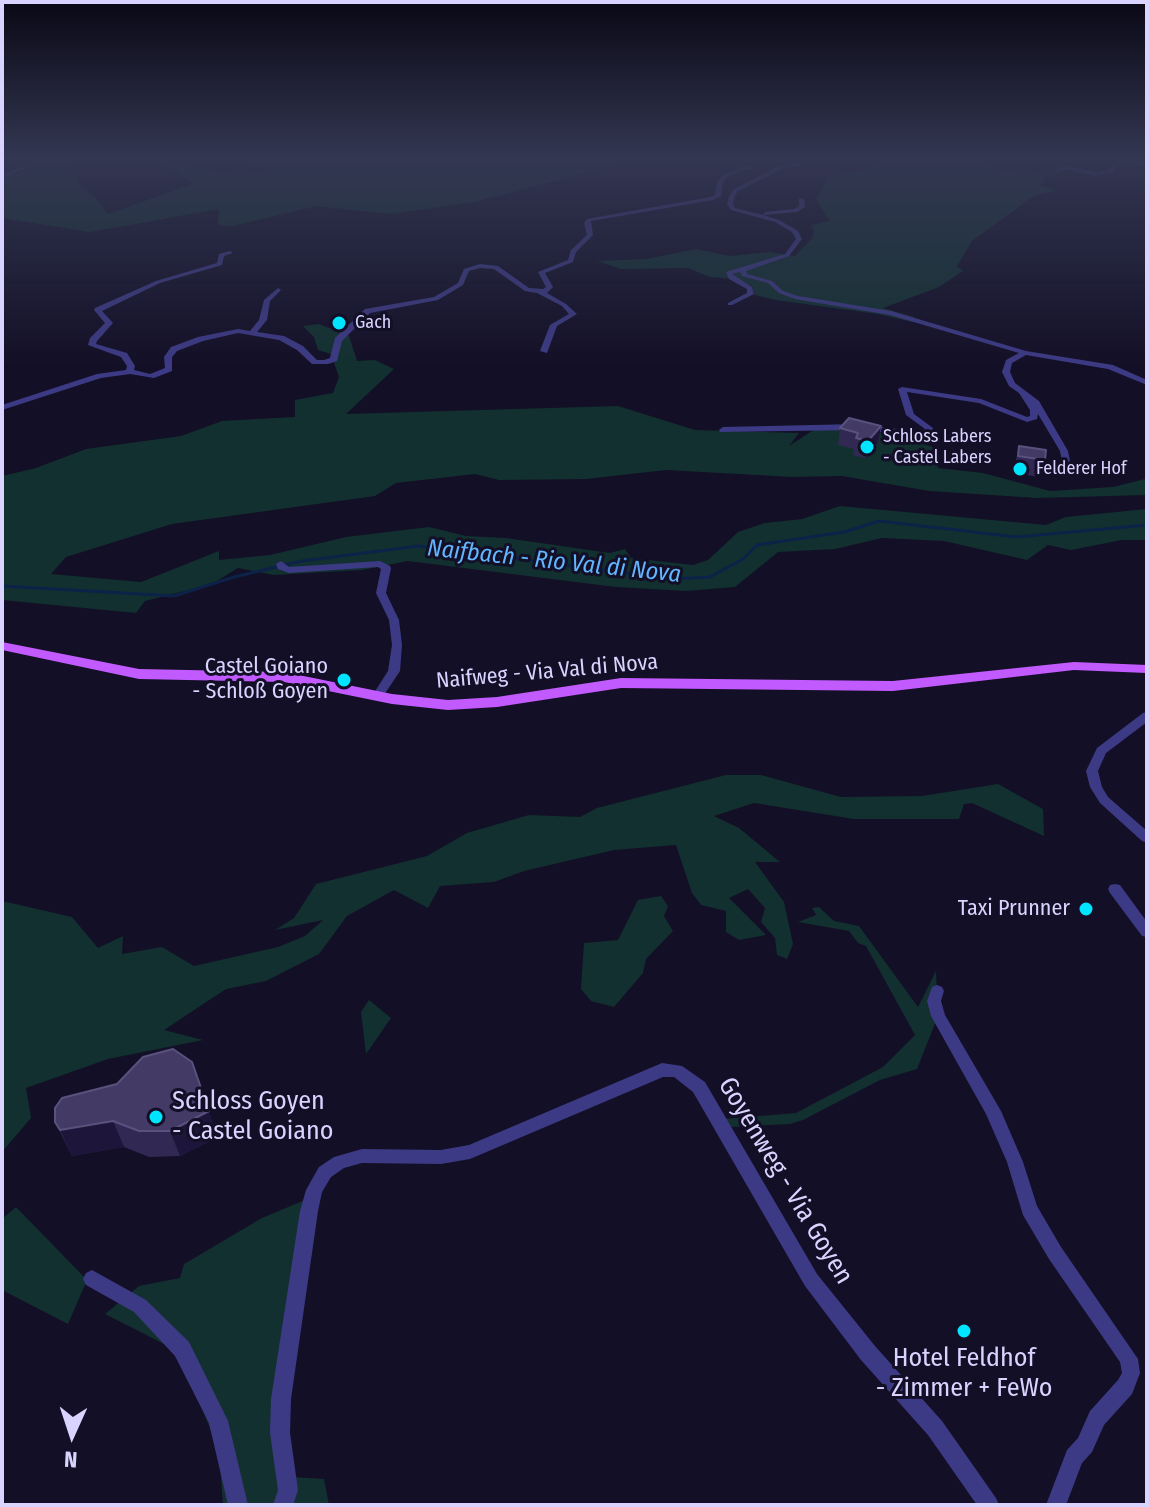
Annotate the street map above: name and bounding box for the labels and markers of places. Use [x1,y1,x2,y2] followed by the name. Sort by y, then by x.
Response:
[355,312,391,334] place label: Gach
[330,314,348,332] marker: Gach
[883,426,992,468] place label: Schloss Labers - Castel Labers
[858,438,876,456] marker: Schloss Labers - Castel Labers
[1036,458,1126,480] place label: Felderer Hof
[1011,460,1029,478] marker: Felderer Hof
[192,654,328,706] place label: Castel Goiano - Schloß Goyen
[335,671,353,689] marker: Castel Goiano - Schloß Goyen
[958,896,1070,922] place label: Taxi Prunner
[1077,900,1095,918] marker: Taxi Prunner
[172,1086,333,1148] place label: Schloss Goyen - Castel Goiano
[147,1108,165,1126] marker: Schloss Goyen - Castel Goiano
[955,1322,973,1340] marker: Hotel Feldhof - Zimmer + FeWo
[876,1343,1052,1404] place label: Hotel Feldhof - Zimmer + FeWo

